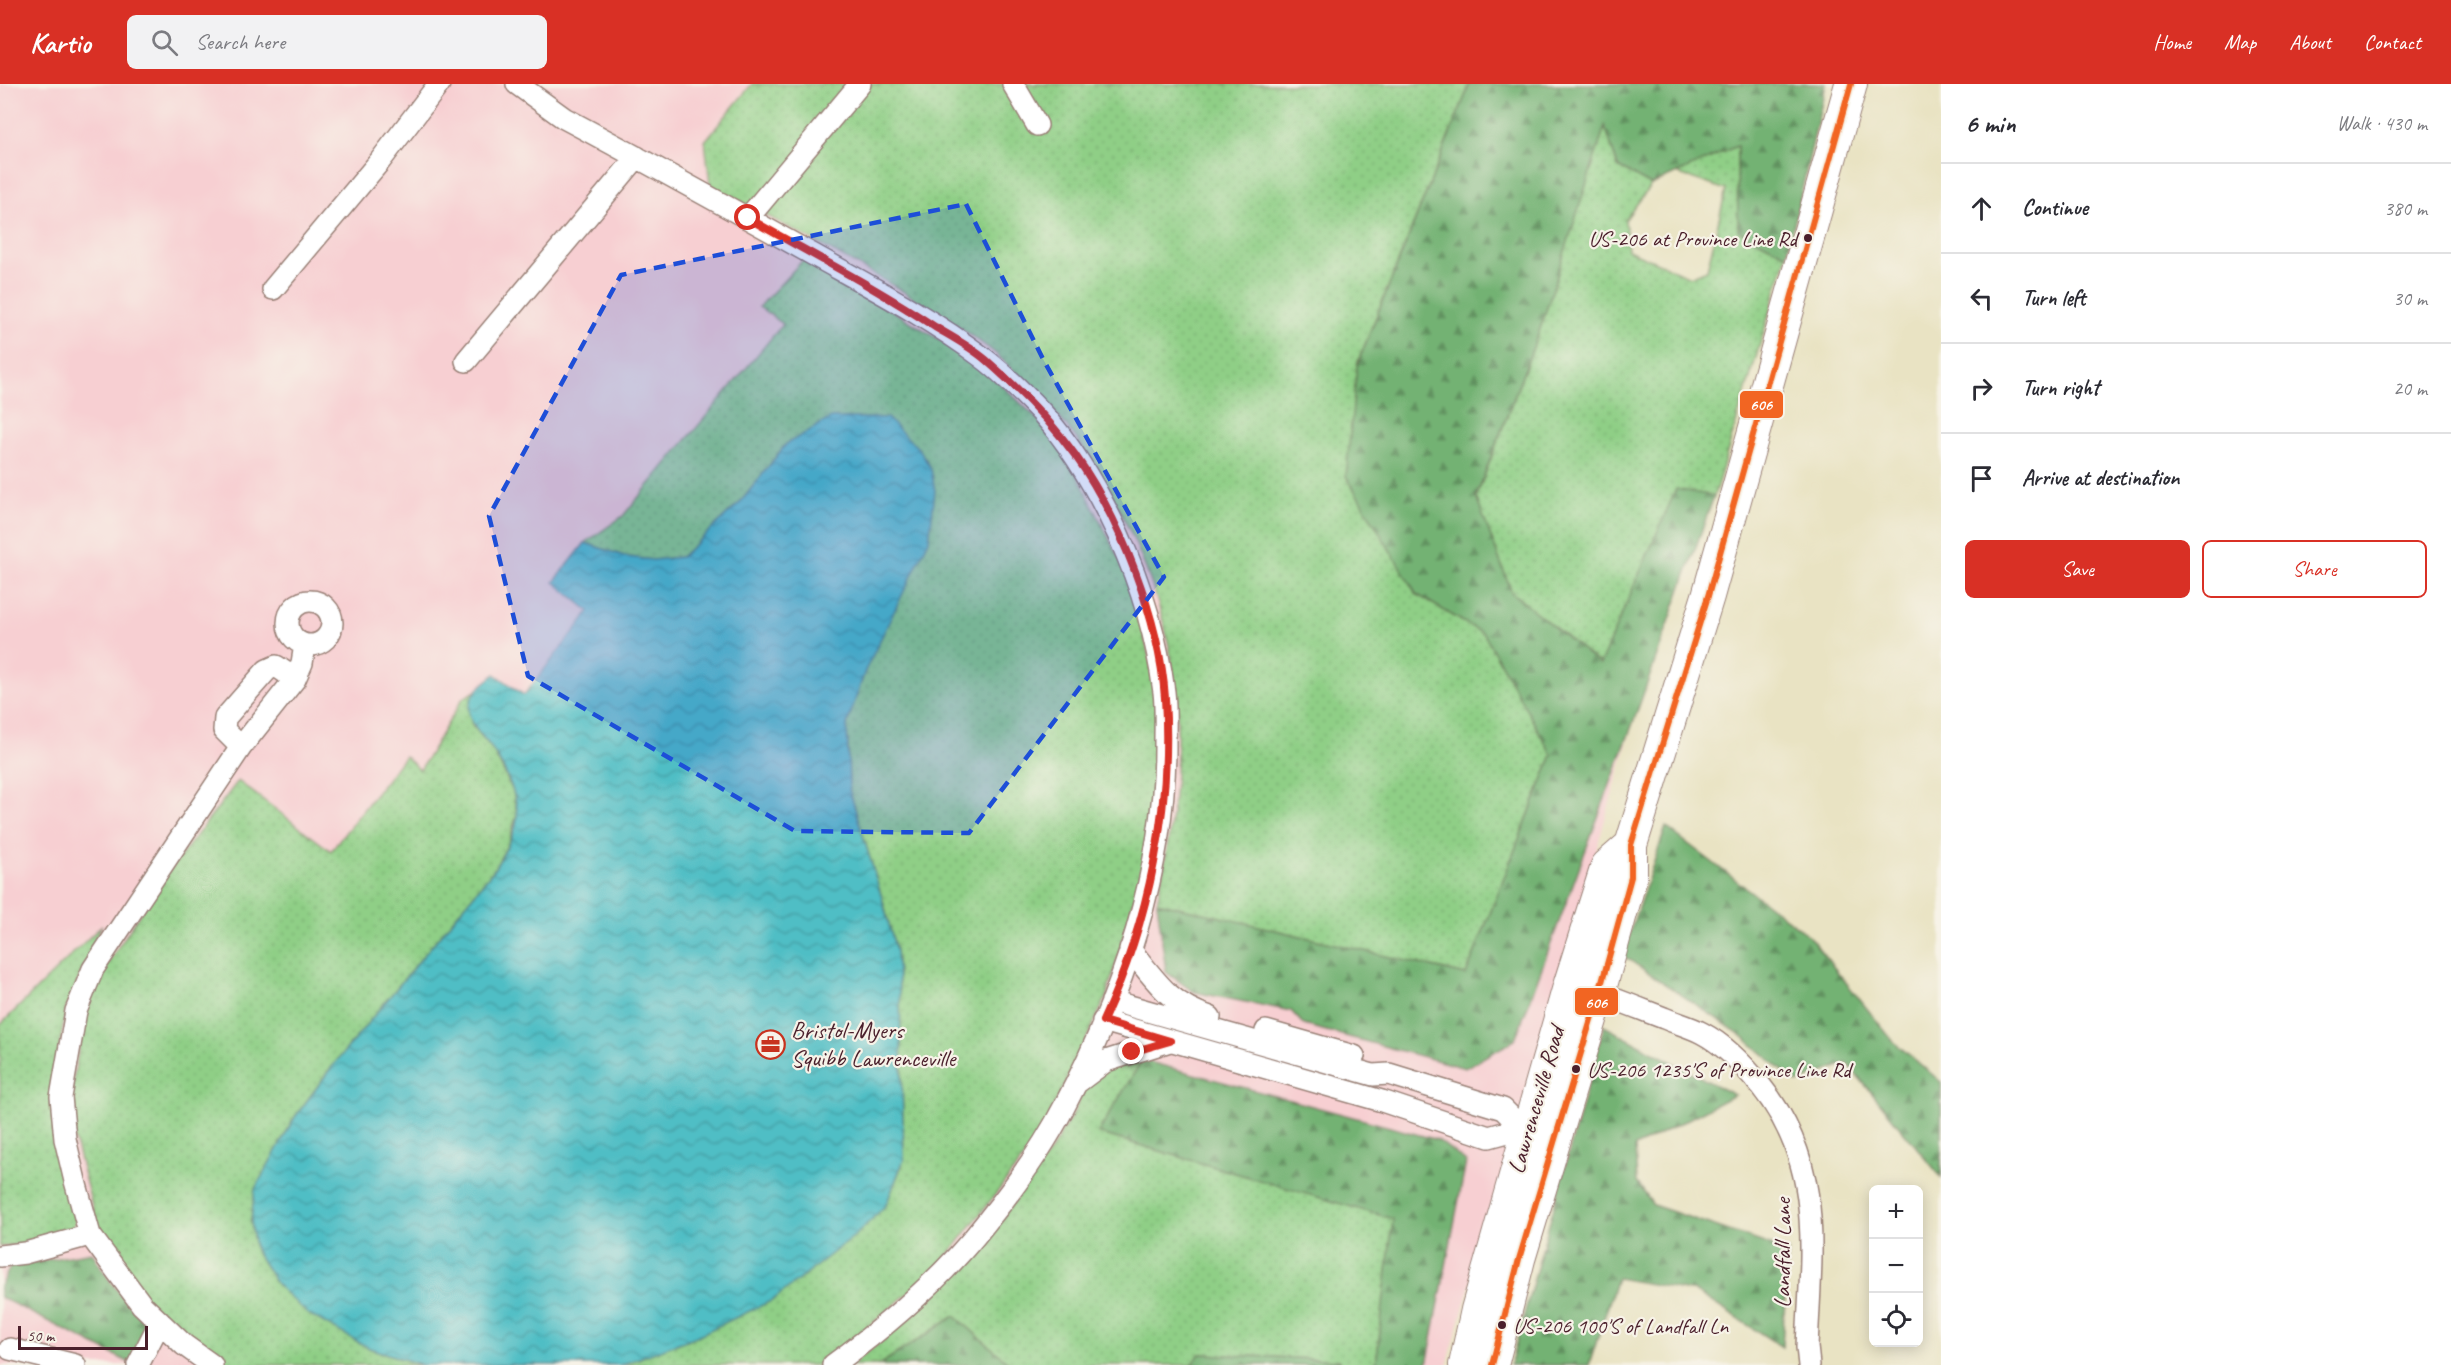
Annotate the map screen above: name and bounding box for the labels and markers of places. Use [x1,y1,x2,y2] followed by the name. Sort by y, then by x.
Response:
[1588,225,1800,253] place label: US-206 at Province Line Rd
[1802,232,1814,244] marker: US-206 at Province Line Rd
[791,1015,958,1073] place label: Bristol-Myers Squibb Lawrenceville
[754,1028,786,1060] office icon: Bristol-Myers Squibb Lawrenceville
[1587,1056,1854,1084] place label: US-206 1235'S of Province Line Rd
[1570,1063,1582,1075] marker: US-206 1235'S of Province Line Rd
[1513,1312,1729,1340] place label: US-206 100'S of Landfall Ln
[1496,1319,1508,1331] marker: US-206 100'S of Landfall Ln

